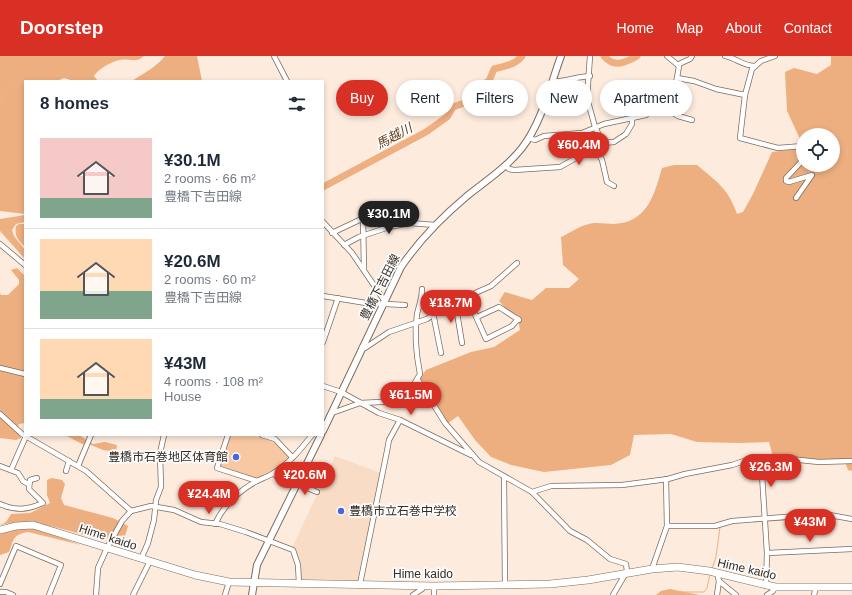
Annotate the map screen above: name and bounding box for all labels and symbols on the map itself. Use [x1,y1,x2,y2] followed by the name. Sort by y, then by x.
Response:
[373,119,416,152] water label: 馬越川
[546,132,612,166] pin: ¥60.4M
[356,201,422,235] pin: ¥30.1M
[357,252,403,322] street label: 豊橋下吉田線
[418,290,484,324] pin: ¥18.7M
[378,382,444,416] pin: ¥61.5M
[108,450,228,464] place label: 豊橋市石巻地区体育館
[231,452,241,462] marker: 豊橋市石巻地区体育館
[738,454,804,488] pin: ¥26.3M
[272,462,338,496] pin: ¥20.6M
[176,481,242,515] pin: ¥24.4M
[349,504,457,518] place label: 豊橋市立石巻中学校
[336,506,346,516] marker: 豊橋市立石巻中学校
[786,509,834,543] pin: ¥43M
[77,521,139,553] street label: Hime kaido
[716,555,778,583] street label: Hime kaido
[393,567,453,581] street label: Hime kaido

